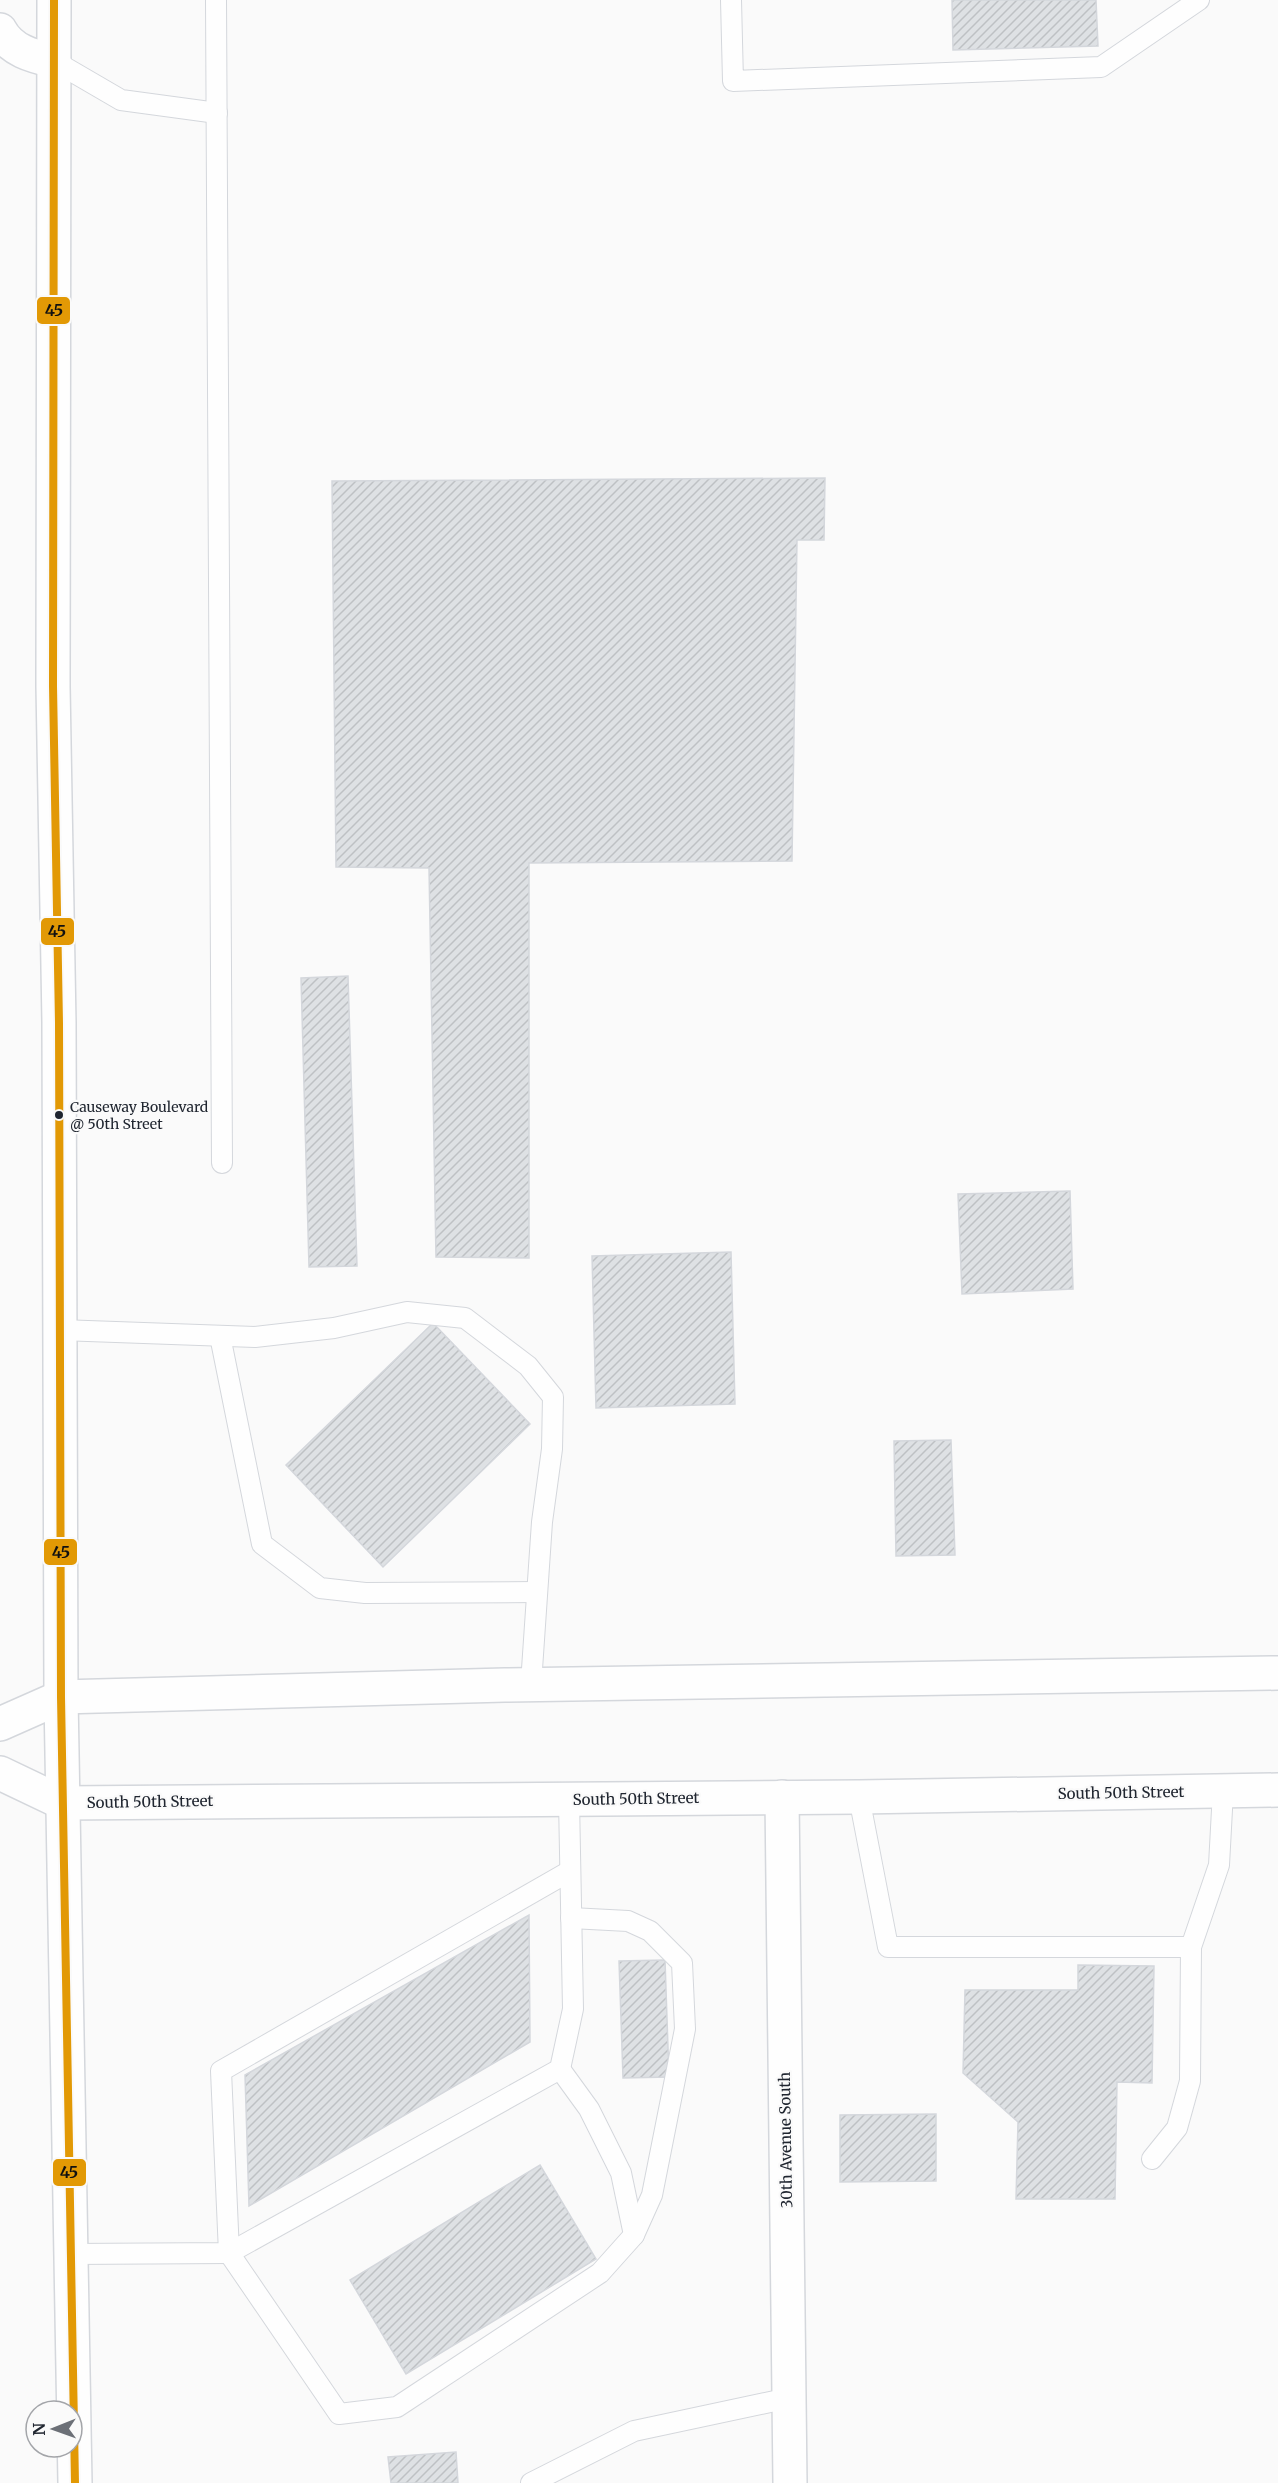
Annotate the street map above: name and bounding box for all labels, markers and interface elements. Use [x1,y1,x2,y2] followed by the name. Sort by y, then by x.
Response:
[36,296,71,325] line badge: 45
[45,300,63,320] text: 45
[40,917,75,946] line badge: 45
[48,921,66,941] text: 45
[70,1098,209,1133] place label: Causeway Boulevard @ 50th Street
[53,1109,65,1121] marker: Causeway Boulevard @ 50th Street
[43,1538,78,1566] line badge: 45
[52,1542,70,1562] text: 45
[1058,1782,1185,1803] street label: South 50th Street
[573,1788,700,1809] street label: South 50th Street
[87,1791,214,1812] street label: South 50th Street
[775,2072,796,2208] street label: 30th Avenue South
[52,2158,87,2187] line badge: 45
[60,2162,78,2182] text: 45
[24,2399,84,2459] north arrow
[29,2422,49,2436] text: N

